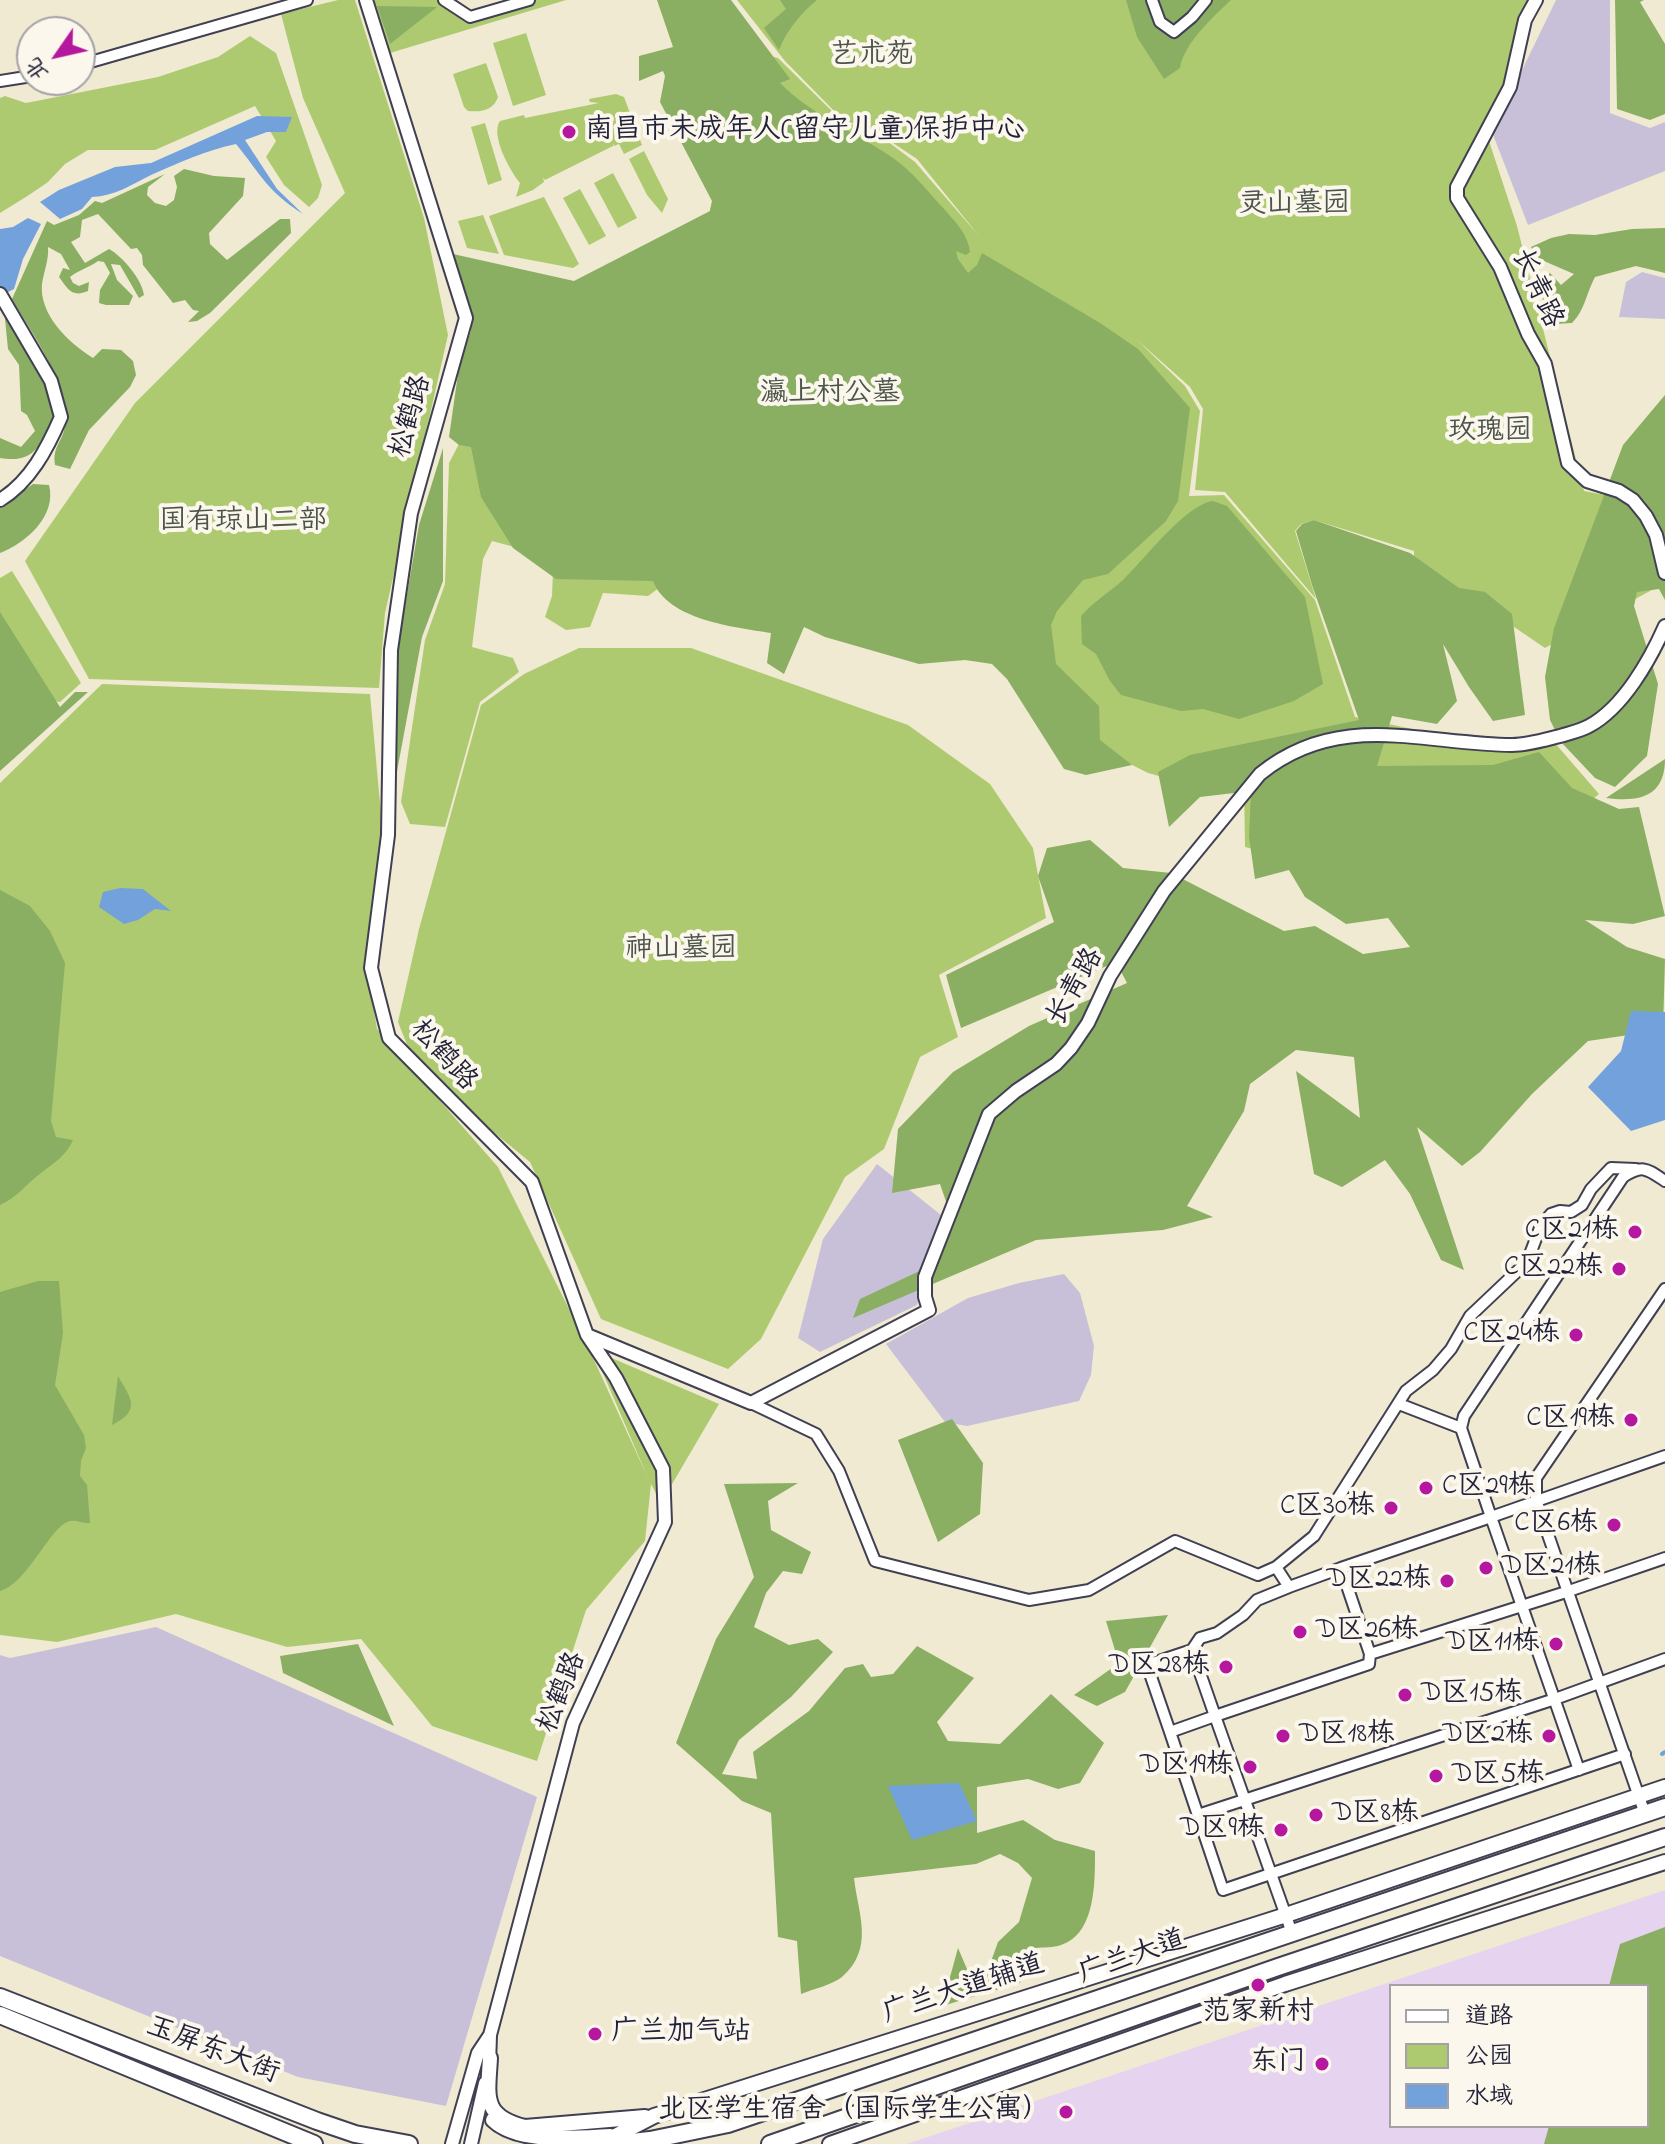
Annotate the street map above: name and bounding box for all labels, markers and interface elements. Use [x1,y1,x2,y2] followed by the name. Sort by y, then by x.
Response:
[16,16,96,96] north arrow
[830,40,914,74] park label: 艺术苑
[18,50,57,86] text: 北
[585,115,1025,149] place label: 南昌市未成年人(留守儿童)保护中心
[560,123,578,141] marker: 南昌市未成年人(留守儿童)保护中心
[1238,189,1350,223] park label: 灵山墓园
[1502,244,1568,334] street label: 长青路
[385,372,441,462] street label: 松鹤路
[760,378,900,412] park label: 瀛上村公墓
[1448,416,1532,450] park label: 玫瑰园
[159,506,327,540] park label: 国有琼山二部
[625,934,737,968] park label: 神山墓园
[1041,943,1113,1033] street label: 长青路
[401,1015,483,1099] street label: 松鹤路
[1525,1215,1619,1249] place label: C区21栋
[1626,1223,1644,1241] marker: C区21栋
[1504,1252,1603,1286] place label: C区22栋
[1610,1260,1628,1278] marker: C区22栋
[1463,1318,1560,1352] place label: C区24栋
[1567,1326,1585,1344] marker: C区24栋
[1526,1403,1615,1437] place label: C区19栋
[1622,1411,1640,1429] marker: C区19栋
[1442,1471,1536,1505] place label: C区29栋
[1417,1479,1435,1497] marker: C区29栋
[1280,1491,1375,1525] place label: C区30栋
[1382,1499,1400,1517] marker: C区30栋
[1514,1508,1598,1542] place label: C区6栋
[1605,1516,1623,1534] marker: C区6栋
[1502,1551,1601,1585] place label: D区21栋
[1477,1559,1495,1577] marker: D区21栋
[1327,1564,1431,1598] place label: D区22栋
[1438,1572,1456,1590] marker: D区22栋
[1316,1615,1419,1649] place label: D区26栋
[1291,1623,1309,1641] marker: D区26栋
[1446,1627,1540,1661] place label: D区11栋
[1547,1635,1565,1653] marker: D区11栋
[533,1648,595,1738] street label: 松鹤路
[1109,1650,1210,1684] place label: D区28栋
[1217,1658,1235,1676] marker: D区28栋
[1421,1678,1522,1712] place label: D区15栋
[1396,1686,1414,1704] marker: D区15栋
[1299,1719,1395,1753] place label: D区18栋
[1443,1719,1533,1753] place label: D区2栋
[1274,1727,1292,1745] marker: D区18栋
[1540,1727,1558,1745] marker: D区2栋
[1140,1750,1234,1784] place label: D区19栋
[1241,1758,1259,1776] marker: D区19栋
[1452,1759,1545,1793] place label: D区5栋
[1427,1767,1445,1785] marker: D区5栋
[1332,1798,1419,1832] place label: D区8栋
[1307,1806,1325,1824] marker: D区8栋
[1180,1813,1265,1847] place label: D区9栋
[1272,1821,1290,1839] marker: D区9栋
[1075,1925,1191,1993] street label: 广兰大道
[879,1949,1049,2033] street label: 广兰大道辅道
[1249,1976,1267,1994] marker: 范家新村
[1389,1984,1649,2128] legend
[1202,1997,1314,2031] place label: 范家新村
[1465,2000,1513,2035] text: 道路
[141,2011,283,2093] street label: 玉屏东大街
[611,2017,751,2051] place label: 广兰加气站
[586,2025,604,2043] marker: 广兰加气站
[1465,2040,1513,2075] text: 公园
[1250,2047,1306,2081] place label: 东门
[1313,2055,1331,2073] marker: 东门
[1465,2080,1513,2115] text: 水域
[658,2095,1050,2129] place label: 北区学生宿舍（国际学生公寓）
[1057,2103,1075,2121] marker: 北区学生宿舍（国际学生公寓）

